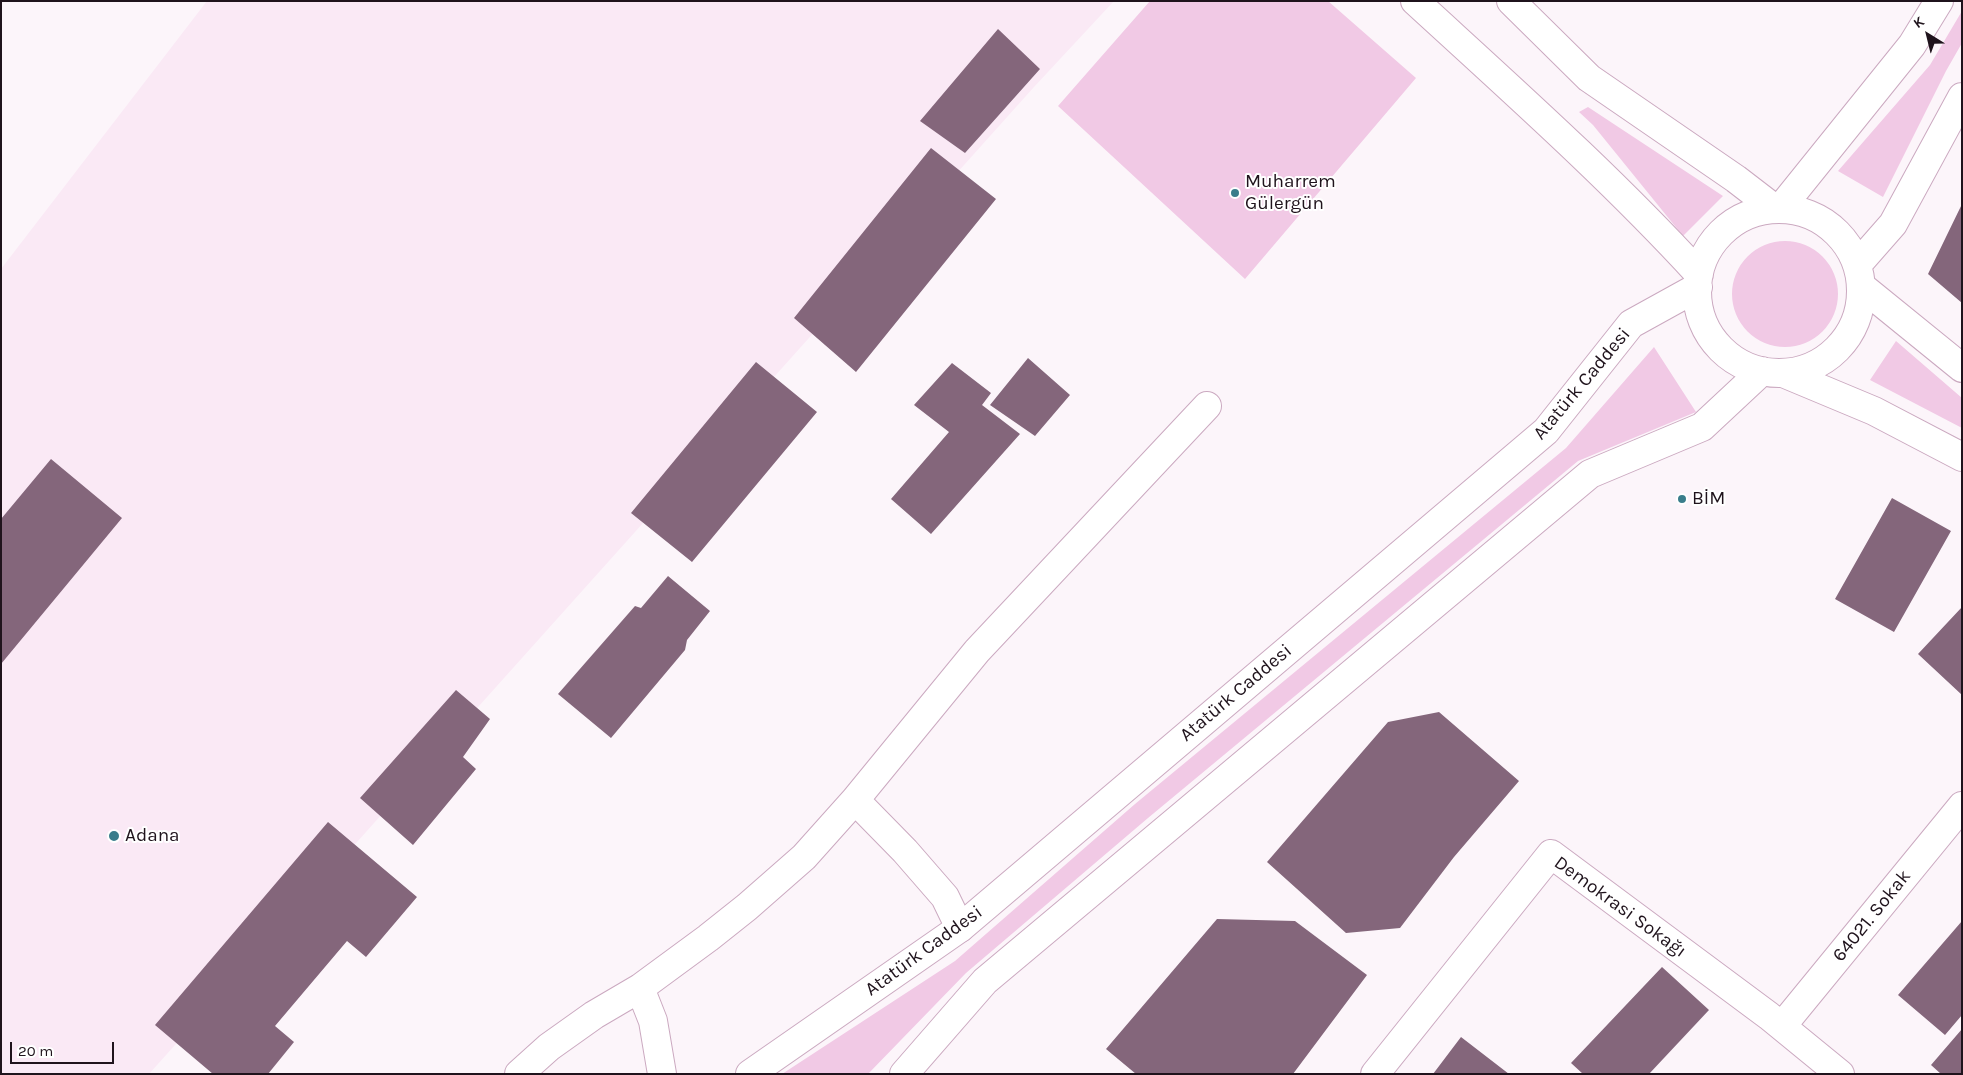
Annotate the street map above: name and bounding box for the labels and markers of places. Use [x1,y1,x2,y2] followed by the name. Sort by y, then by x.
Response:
[1245,171,1336,215] place label: Muharrem Gülergün
[1229,187,1241,199] marker: Muharrem Gülergün
[1692,488,1725,510] place label: BİM
[1676,493,1688,505] marker: BİM
[125,825,180,847] place label: Adana
[107,829,121,843] marker: Adana

